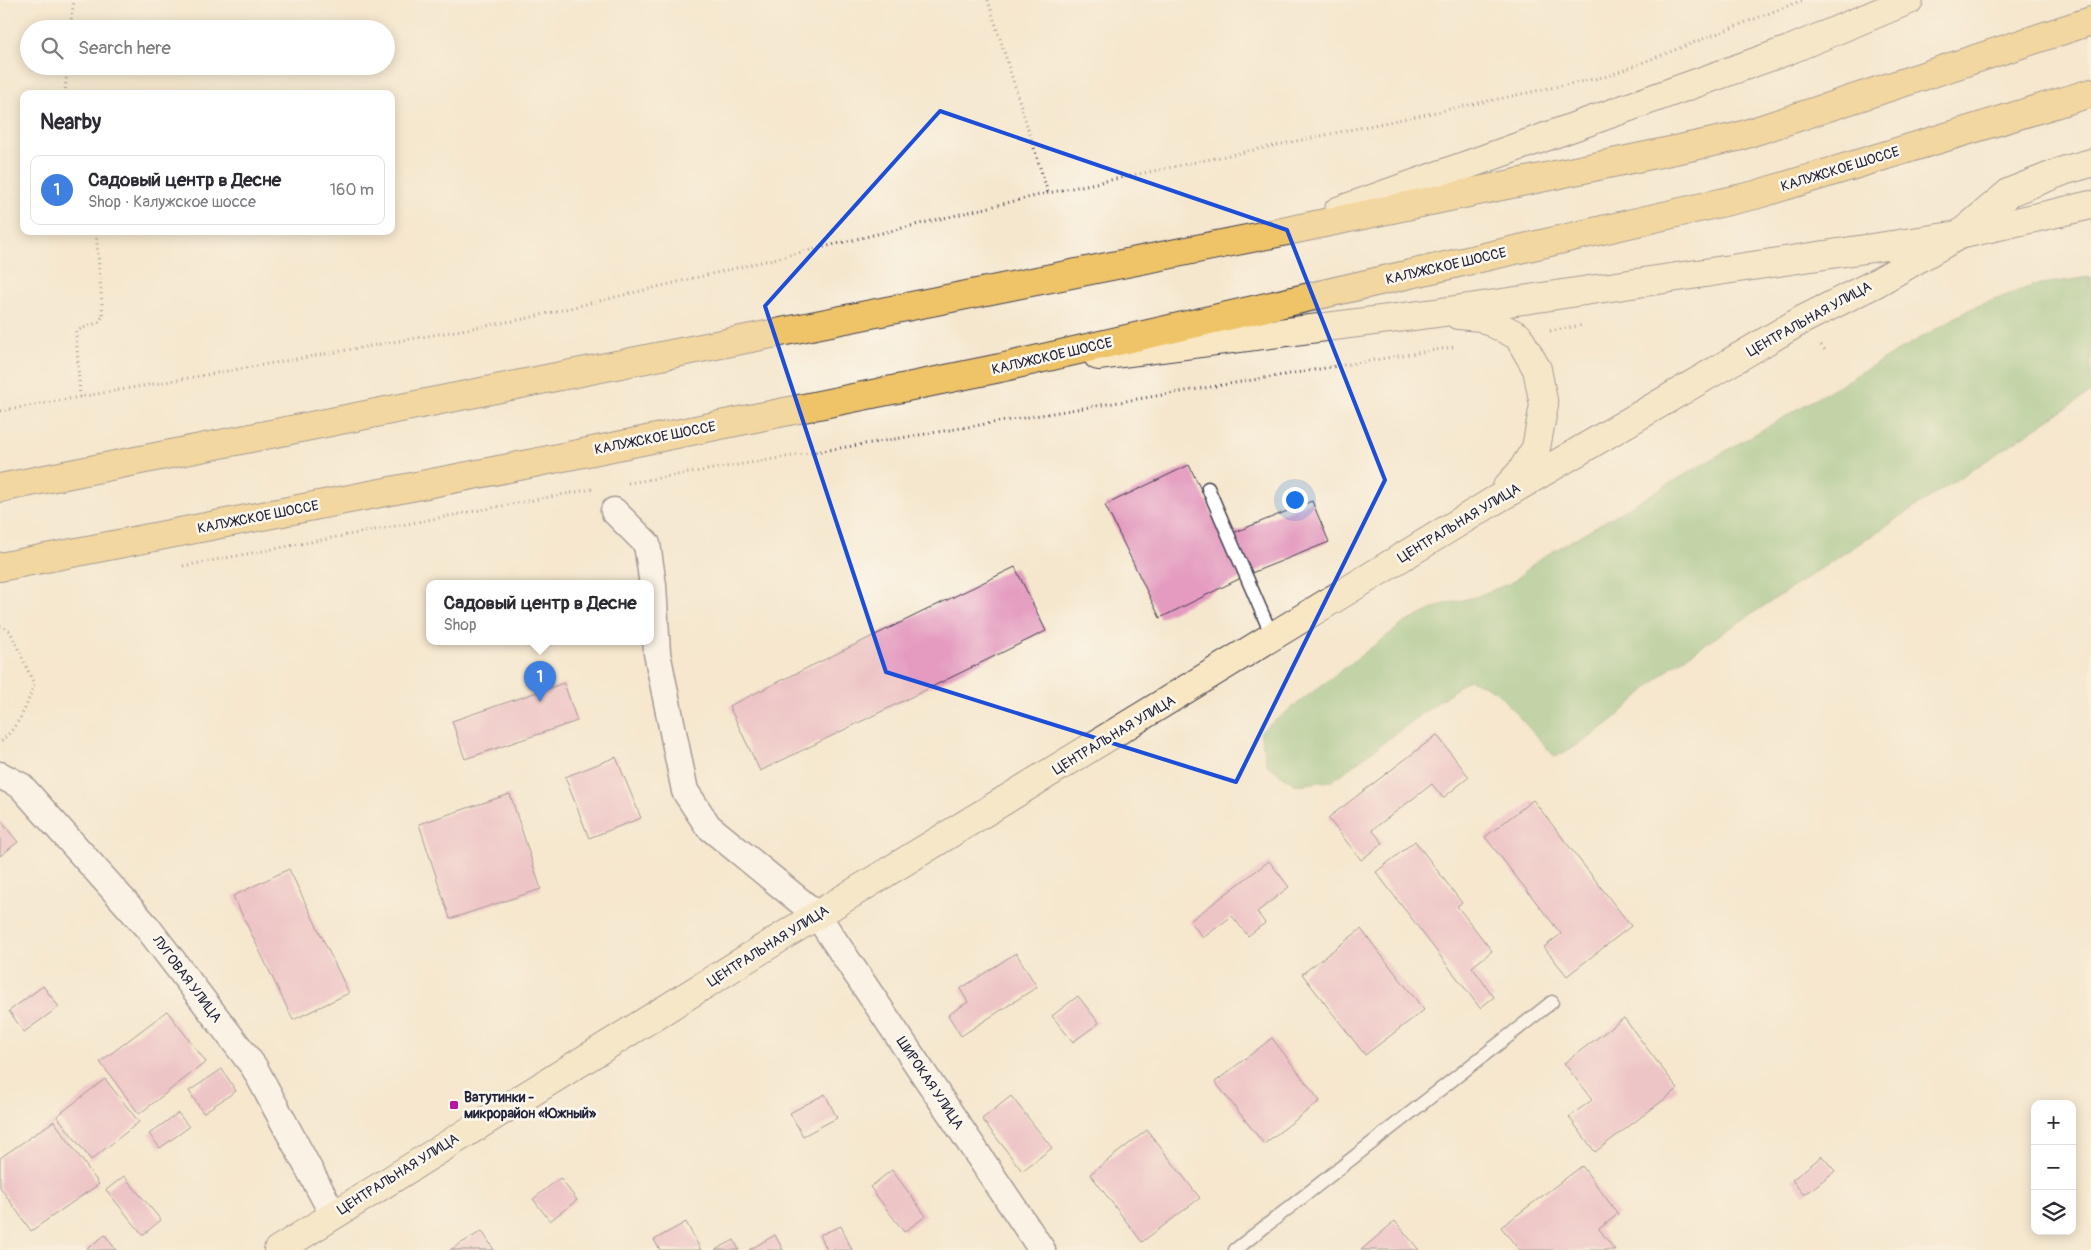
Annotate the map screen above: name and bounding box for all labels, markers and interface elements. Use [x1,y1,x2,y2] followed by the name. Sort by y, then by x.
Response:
[20,20,395,75] search box
[38,34,66,62] icon: search
[78,36,171,60] text: Search here
[40,109,101,136] text: Nearby
[1779,143,1901,195] street label: КАЛУЖСКОЕ ШОССЕ
[88,168,281,192] text: Садовый центр в Десне
[54,180,60,200] text: 1
[330,180,374,200] text: 160 m
[88,192,256,212] text: Shop · Калужское шоссе
[1384,244,1508,288] street label: КАЛУЖСКОЕ ШОССЕ
[1744,278,1874,360] street label: ЦЕНТРАЛЬНАЯ УЛИЦА
[990,334,1114,378] street label: КАЛУЖСКОЕ ШОССЕ
[593,418,717,458] street label: КАЛУЖСКОЕ ШОССЕ
[1395,480,1523,566] street label: ЦЕНТРАЛЬНАЯ УЛИЦА
[1282,487,1308,513] your location
[196,497,320,537] street label: КАЛУЖСКОЕ ШОССЕ
[426,580,654,645] popup
[443,591,637,615] text: Садовый центр в Десне
[443,615,477,635] text: Shop
[524,661,556,702] pin: 1
[1050,692,1178,778] street label: ЦЕНТРАЛЬНАЯ УЛИЦА
[704,902,832,990] street label: ЦЕНТРАЛЬНАЯ УЛИЦА
[148,931,225,1026] street label: ЛУГОВАЯ УЛИЦА
[893,1033,967,1133] street label: ШИРОКАЯ УЛИЦА
[464,1089,597,1122] place label: Ватутинки - микрорайон «Южный»
[448,1099,460,1111] marker: Ватутинки - микрорайон «Южный»
[2031,1100,2076,1235] map controls
[2031,1100,2076,1145] button: +
[334,1130,462,1218] street label: ЦЕНТРАЛЬНАЯ УЛИЦА
[2031,1145,2076,1190] button: −
[2031,1190,2076,1235] button: layers

